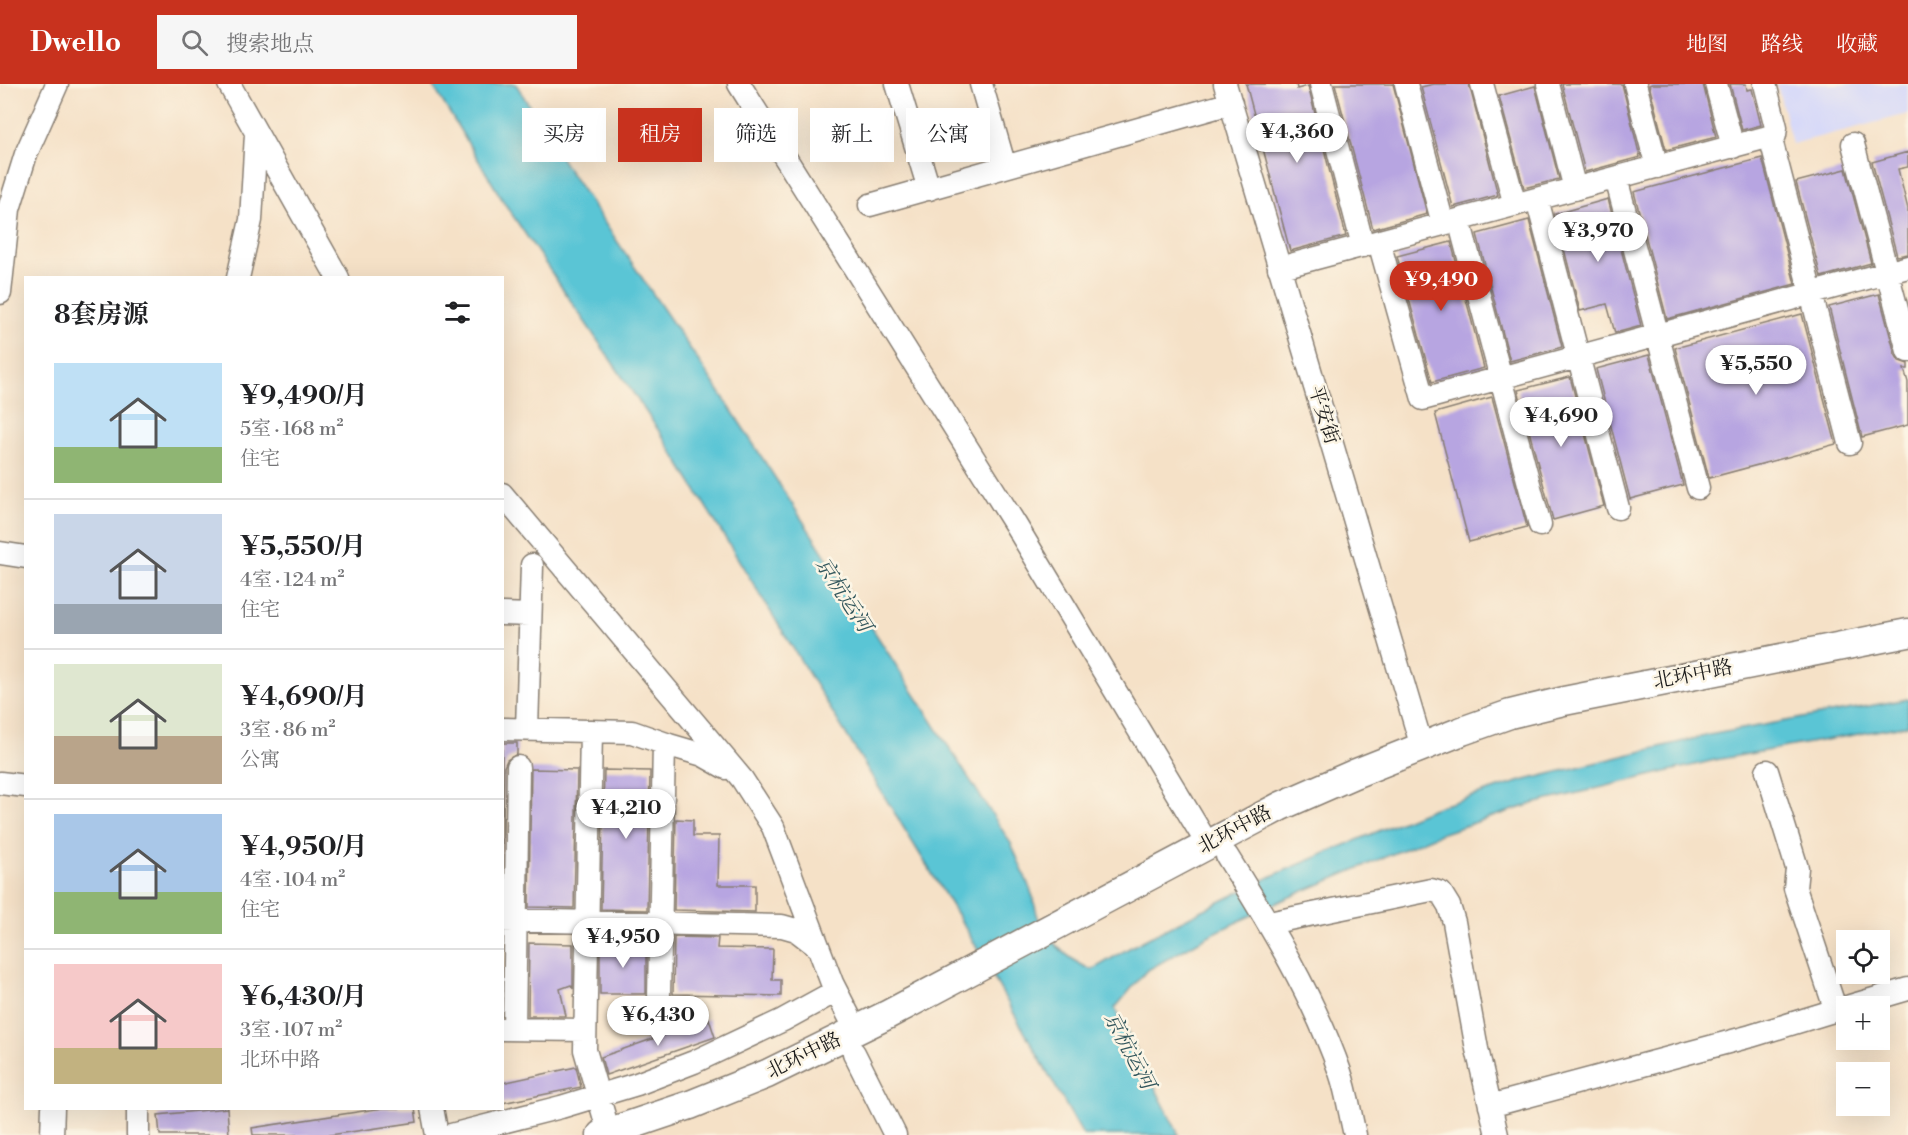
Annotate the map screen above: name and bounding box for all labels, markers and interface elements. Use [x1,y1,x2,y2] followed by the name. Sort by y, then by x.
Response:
[157,15,577,69] search box
[30,25,121,60] text: Dwello
[178,26,211,59] icon: search
[226,31,314,58] text: 搜索地点
[1686,32,1728,58] text: 地图
[1761,32,1803,58] text: 路线
[1836,32,1878,58] text: 收藏
[522,108,606,162] chip: 买房
[618,108,702,162] chip: 租房
[714,108,798,162] chip: 筛选
[810,108,894,162] chip: 新上
[906,108,990,162] chip: 公寓
[1248,113,1346,164] pin: ¥4,360
[1260,120,1334,145] text: ¥4,360
[1549,212,1647,263] pin: ¥3,970
[1562,219,1634,244] text: ¥3,970
[1392,261,1490,312] pin: ¥9,490
[1404,268,1478,293] text: ¥9,490
[441,296,474,329] icon: filters
[54,299,149,331] text: 8套房源
[1707,345,1805,396] pin: ¥5,550
[1719,352,1793,377] text: ¥5,550
[240,380,368,412] text: ¥9,490/月
[1302,383,1344,447] street label: 平安街
[102,387,174,459] icon: home
[1512,397,1610,448] pin: ¥4,690
[1524,404,1598,429] text: ¥4,690
[240,417,344,442] text: 5室 · 168 m²
[240,447,280,472] text: 住宅
[240,531,366,563] text: ¥5,550/月
[102,538,174,610] icon: home
[809,553,879,641] water label: 京杭运河
[240,568,345,593] text: 4室 · 124 m²
[240,598,280,623] text: 住宅
[1651,655,1735,695] street label: 北环中路
[240,681,368,713] text: ¥4,690/月
[102,688,174,760] icon: home
[240,718,336,743] text: 3室 · 86 m²
[240,748,280,773] text: 公寓
[577,789,675,840] pin: ¥4,210
[590,796,662,821] text: ¥4,210
[1194,800,1276,860] street label: 北环中路
[240,831,368,863] text: ¥4,950/月
[102,838,174,910] icon: home
[240,868,345,893] text: 4室 · 104 m²
[240,898,280,923] text: 住宅
[574,918,672,969] pin: ¥4,950
[586,925,660,950] text: ¥4,950
[1836,930,1890,1116] map controls
[1836,930,1890,984] button: locate
[240,981,367,1013] text: ¥6,430/月
[102,988,174,1060] icon: home
[609,996,707,1047] pin: ¥6,430
[1836,996,1890,1050] button: +
[621,1003,695,1028] text: ¥6,430
[1098,1008,1162,1098] water label: 京杭运河
[240,1018,342,1043] text: 3室 · 107 m²
[763,1027,845,1085] street label: 北环中路
[240,1048,320,1073] text: 北环中路
[1836,1062,1890,1116] button: −

